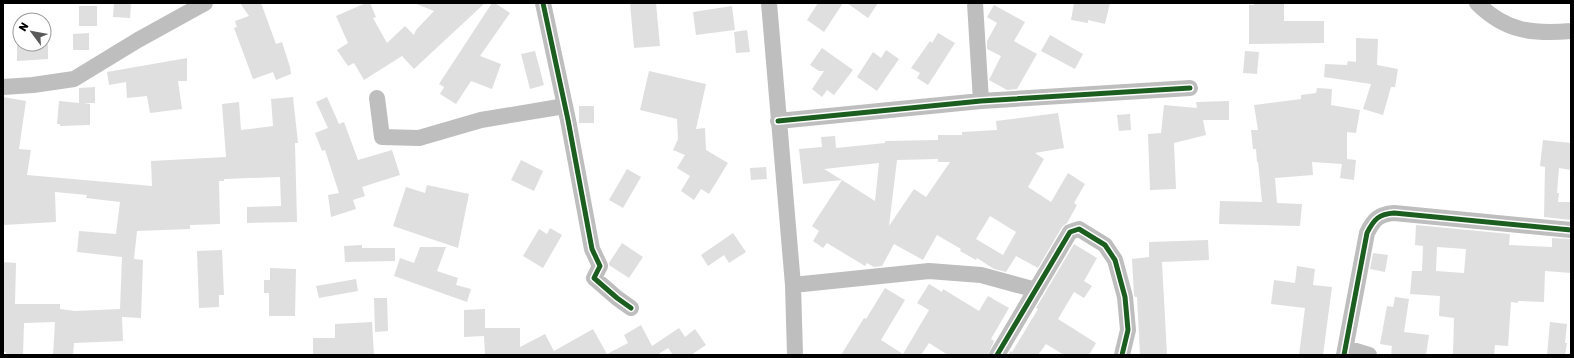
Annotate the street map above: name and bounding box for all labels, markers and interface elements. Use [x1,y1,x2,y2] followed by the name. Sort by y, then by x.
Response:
[12,12,52,52] north arrow
[16,20,32,34] text: N

